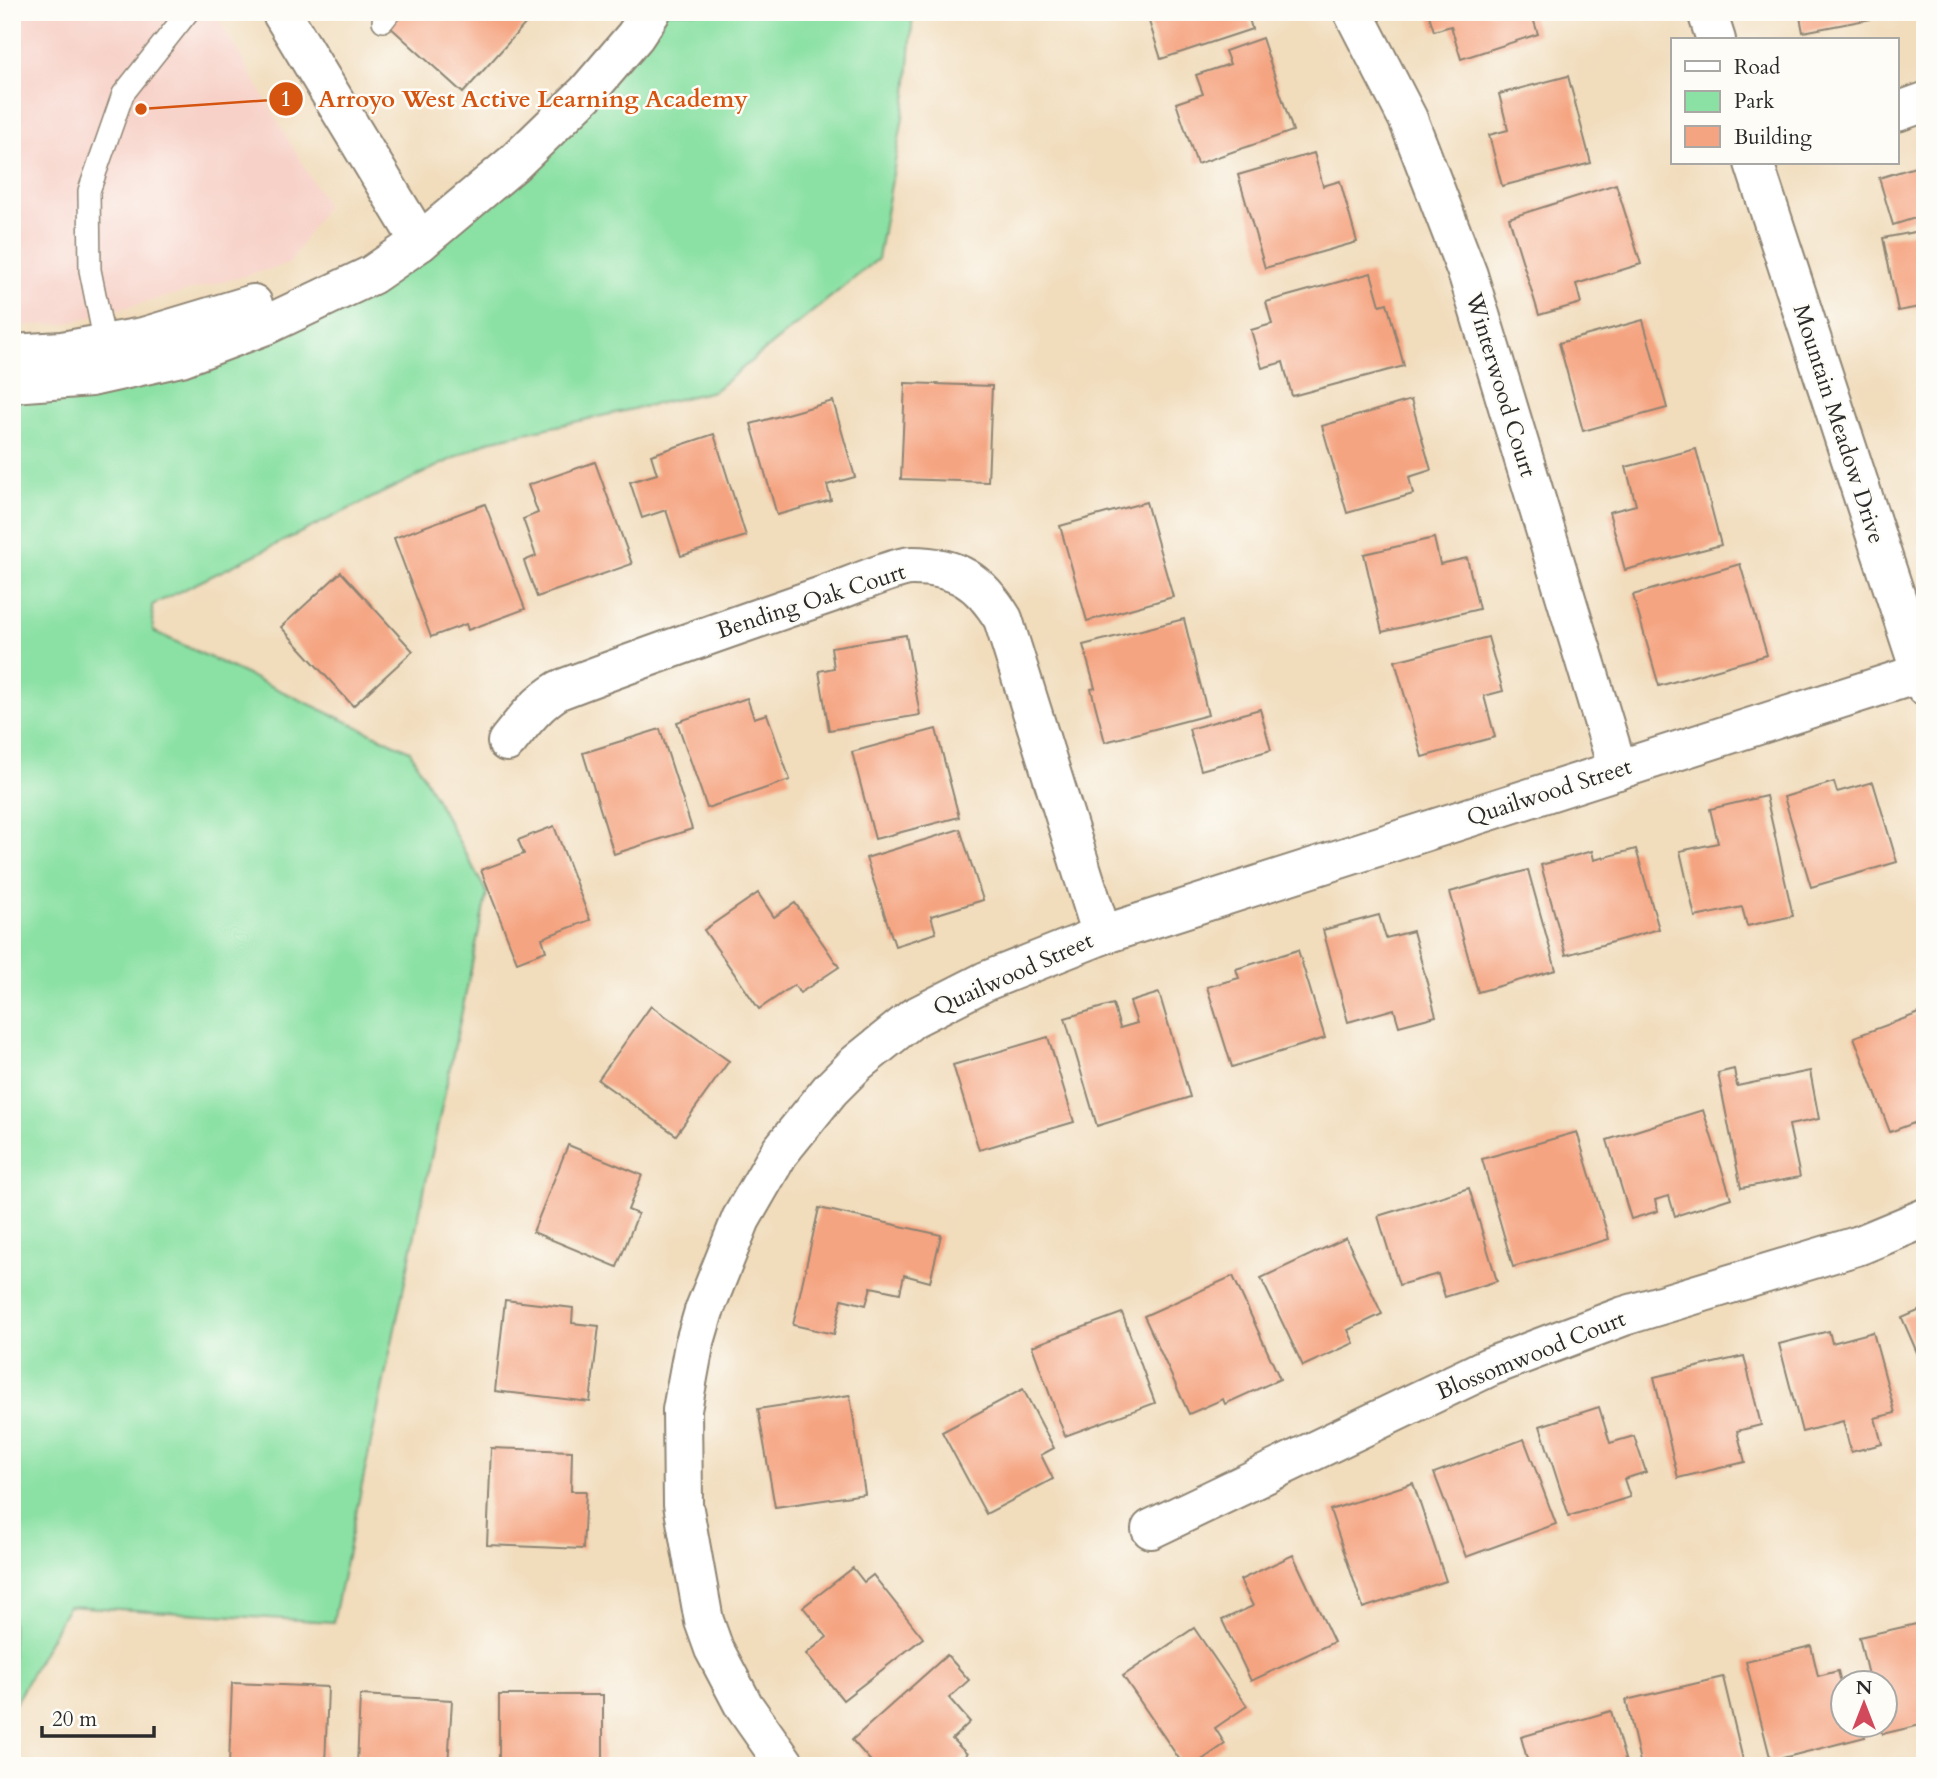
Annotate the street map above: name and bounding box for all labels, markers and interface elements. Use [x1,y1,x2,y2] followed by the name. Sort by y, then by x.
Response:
[1671,38,1898,164] legend
[1734,53,1780,82] text: Road
[269,77,762,122] callout: Arroyo West Active Learning Academy
[318,83,748,116] text: Arroyo West Active Learning Academy
[281,85,291,114] text: 1
[1734,87,1775,116] text: Park
[1734,123,1812,152] text: Building
[1458,288,1544,481] street label: Winterwood Court
[1786,300,1892,548] street label: Mountain Meadow Drive
[713,556,909,646] street label: Bending Oak Court
[1463,751,1635,833] street label: Quailwood Street
[928,925,1098,1023] street label: Quailwood Street
[1432,1303,1630,1407] street label: Blossomwood Court
[1828,1670,1898,1740] north arrow
[1856,1675,1873,1701] text: N
[42,1694,154,1738] scale bar
[52,1705,97,1734] text: 20 m

